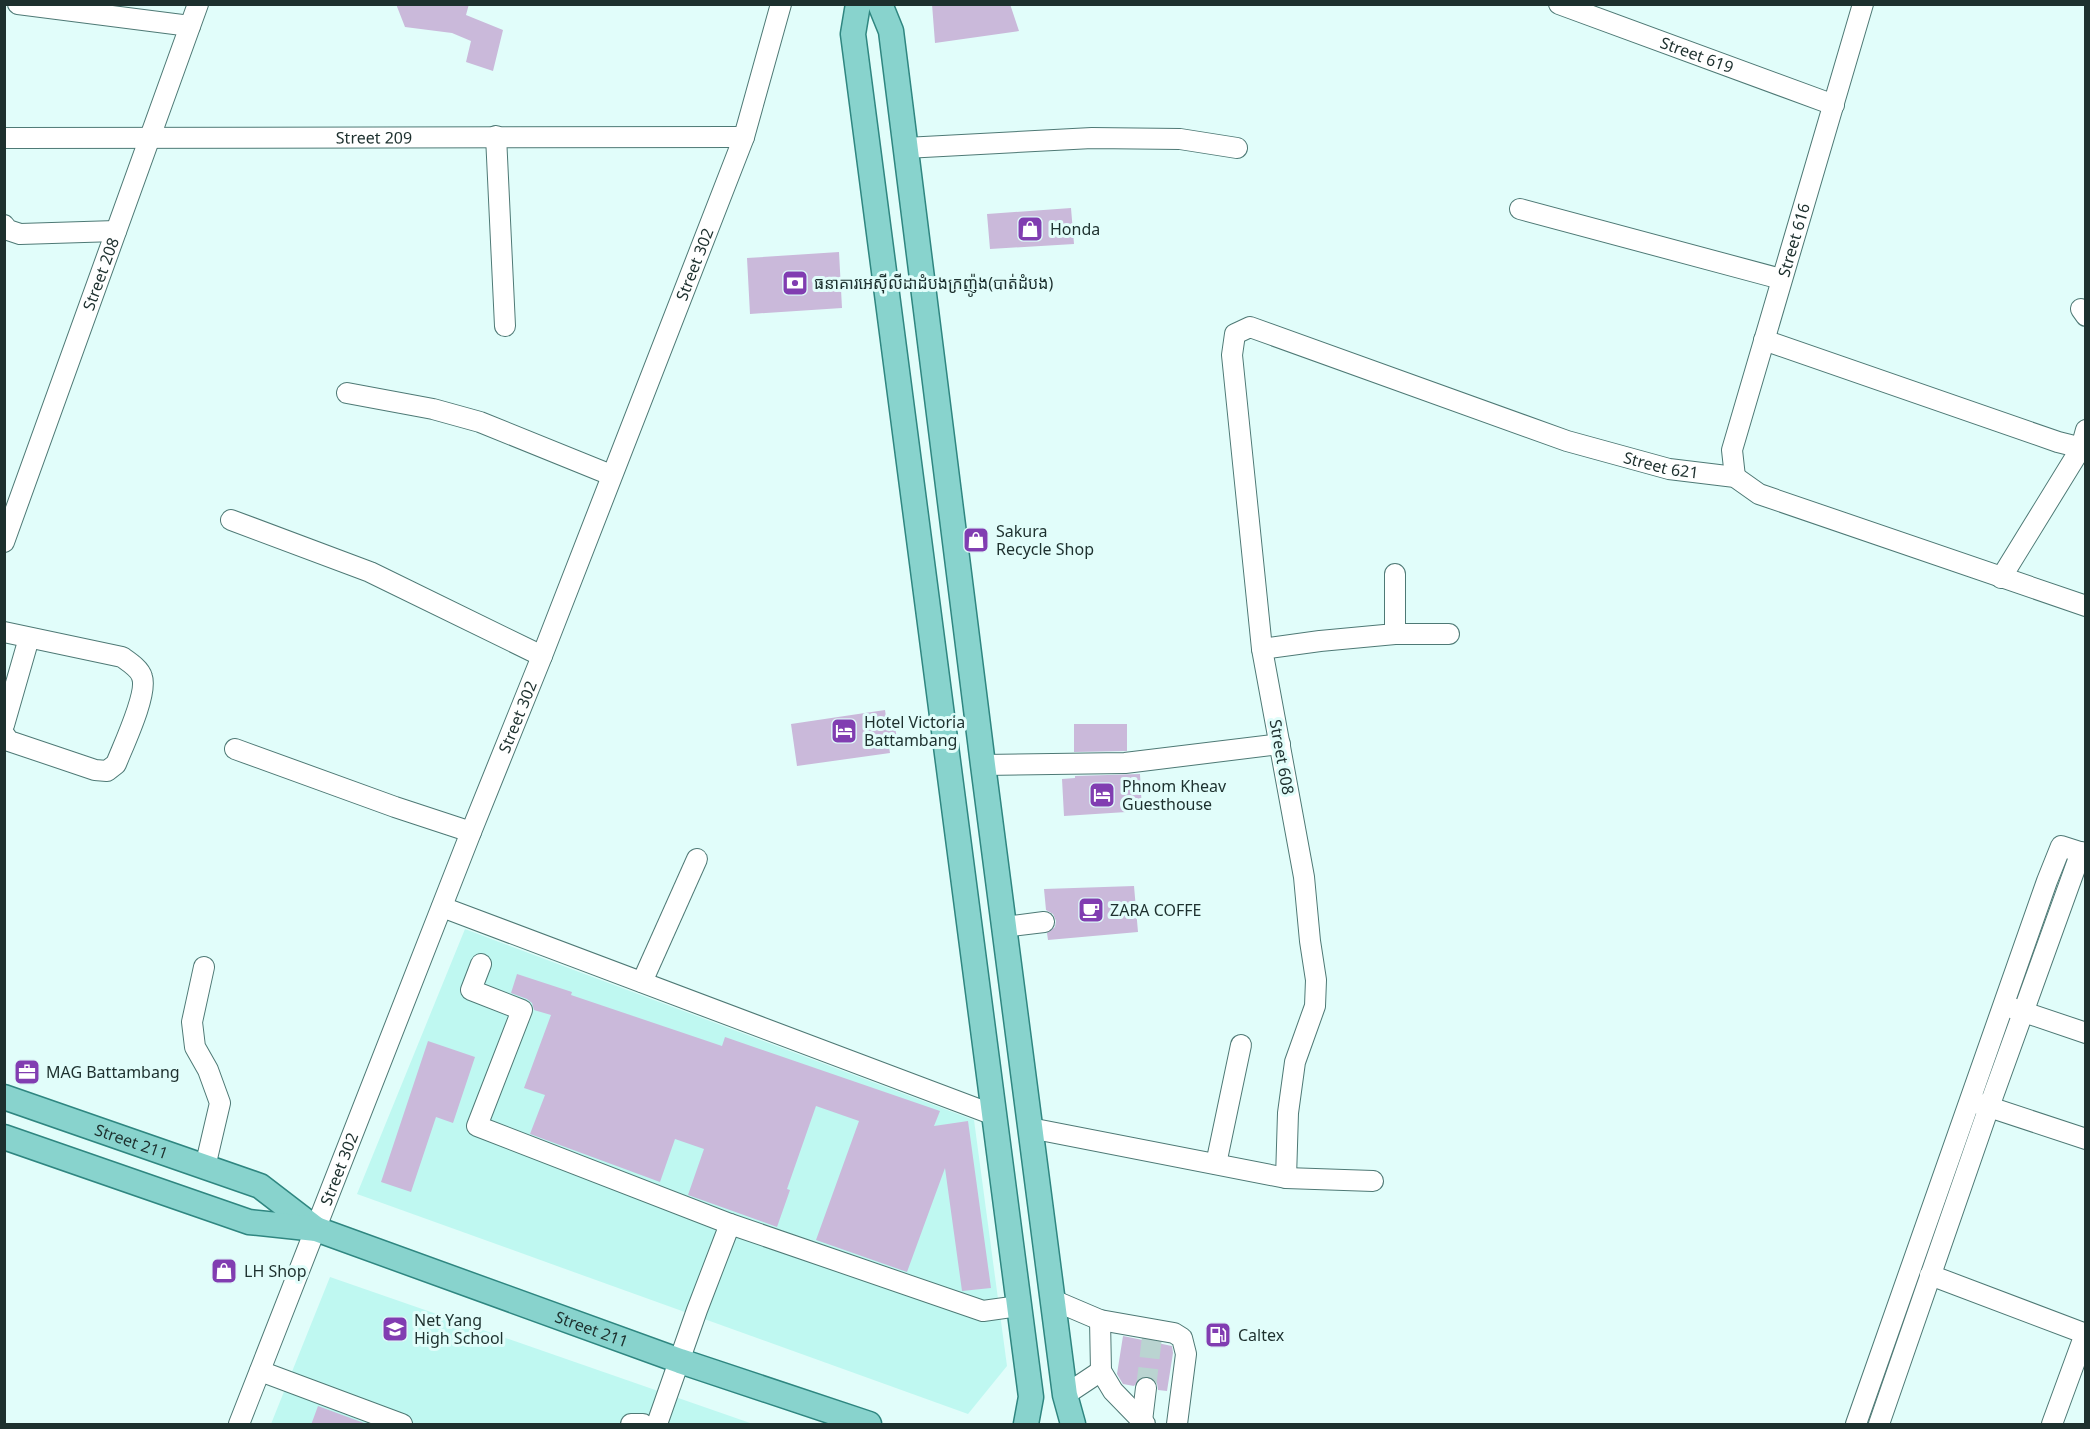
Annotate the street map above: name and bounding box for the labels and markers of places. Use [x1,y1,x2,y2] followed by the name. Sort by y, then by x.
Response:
[1015,214,1045,244] shop icon: Honda
[1050,218,1100,240] place label: Honda
[780,268,810,298] bank icon: ធនាគារអេស៊ីលីដាដំបងក្រញ៉ូង(បាត់ដំបង)
[814,272,1053,297] place label: ធនាគារអេស៊ីលីដាដំបងក្រញ៉ូង(បាត់ដំបង)
[996,520,1094,560] place label: Sakura Recycle Shop
[961,525,991,555] shop icon: Sakura Recycle Shop
[864,711,965,751] place label: Hotel Victoria Battambang
[829,716,859,746] hotel icon: Hotel Victoria Battambang
[1122,775,1227,815] place label: Phnom Kheav Guesthouse
[1087,780,1117,810] hotel icon: Phnom Kheav Guesthouse
[1076,895,1106,925] cafe icon: ZARA COFFE
[1110,899,1202,921] place label: ZARA COFFE
[12,1057,42,1087] office icon: MAG Battambang
[46,1061,180,1083] place label: MAG Battambang
[209,1256,239,1286] shop icon: LH Shop
[244,1260,307,1282] place label: LH Shop
[414,1309,504,1349] place label: Net Yang High School
[380,1314,410,1344] school or university icon: Net Yang High School
[1203,1320,1233,1350] fuel station icon: Caltex
[1238,1324,1285,1346] place label: Caltex

